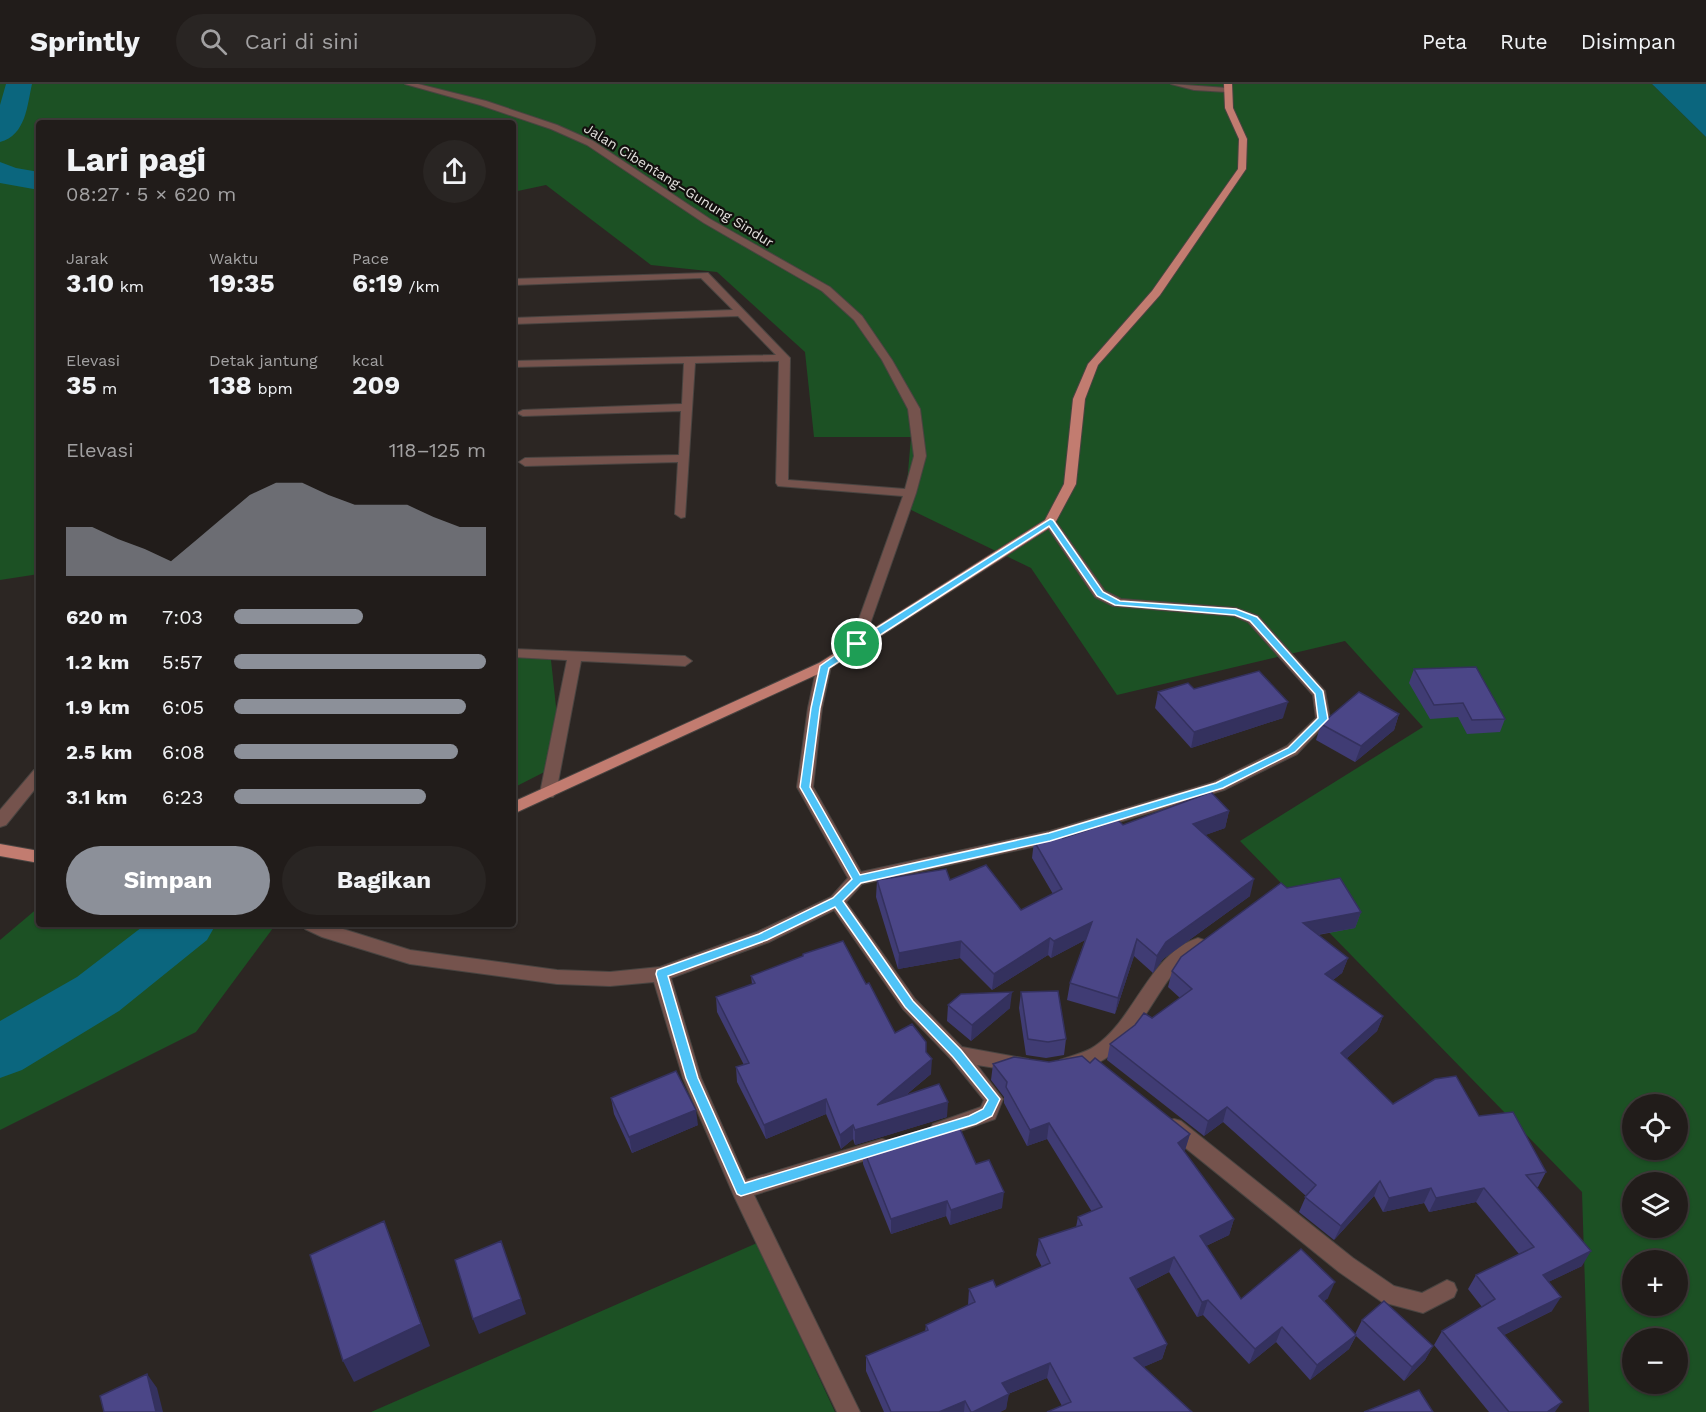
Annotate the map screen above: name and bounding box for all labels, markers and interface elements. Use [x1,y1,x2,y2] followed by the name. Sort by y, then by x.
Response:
[176,14,596,68] search box
[30,25,140,58] text: Sprintly
[197,25,230,58] icon: search
[245,29,359,54] text: Cari di sini
[1422,29,1467,54] text: Peta
[1500,29,1548,54] text: Rute
[1581,29,1676,54] text: Disimpan
[581,120,777,250] street label: Jalan Cibentang–Gunung Sindur
[66,140,206,179] text: Lari pagi
[423,140,486,203] button: share
[66,182,236,206] text: 08:27 · 5 × 620 m
[66,249,108,268] text: Jarak
[209,249,258,268] text: Waktu
[352,249,389,268] text: Pace
[66,268,114,298] text: 3.10
[209,268,275,298] text: 19:35
[352,268,403,298] text: 6:19
[114,277,144,296] text: km
[403,277,440,296] text: /km
[66,351,120,370] text: Elevasi
[209,351,318,370] text: Detak jantung
[352,351,384,370] text: kcal
[66,370,97,400] text: 35
[209,370,252,400] text: 138
[352,370,400,400] text: 209
[97,379,117,398] text: m
[252,379,293,398] text: bpm
[66,438,133,462] text: Elevasi
[389,438,486,462] text: 118–125 m
[66,605,128,629] text: 620 m
[162,605,203,629] text: 7:03
[831,618,882,669] pin
[840,627,873,660] icon: arrive
[66,650,129,674] text: 1.2 km
[162,650,202,674] text: 5:57
[66,695,130,719] text: 1.9 km
[162,695,204,719] text: 6:05
[66,740,132,764] text: 2.5 km
[162,740,205,764] text: 6:08
[66,785,127,809] text: 3.1 km
[162,785,203,809] text: 6:23
[66,846,270,915] button: Simpan
[282,846,486,915] button: Bagikan
[1622,1094,1688,1394] map controls
[1622,1094,1688,1160] button: locate
[1622,1172,1688,1238] button: layers
[1622,1250,1688,1316] button: +
[1622,1328,1688,1394] button: −

